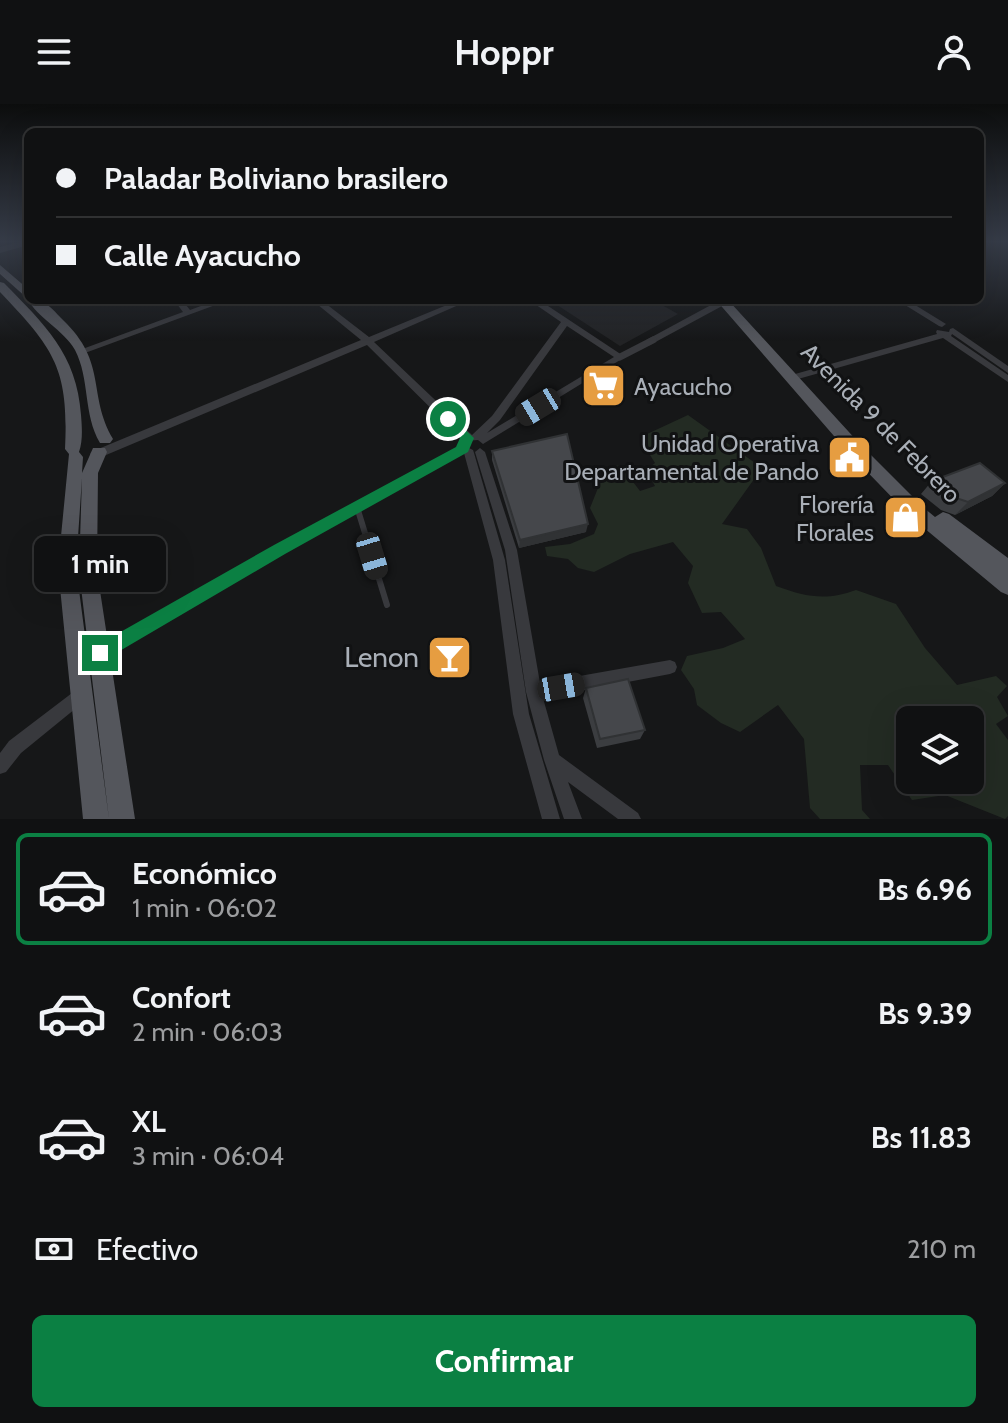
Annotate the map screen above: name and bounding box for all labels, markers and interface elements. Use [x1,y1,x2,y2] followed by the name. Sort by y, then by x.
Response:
[32,30,76,74] icon: menu
[454,30,554,74] text: Hoppr
[932,30,976,74] icon: person
[104,160,448,197] text: Paladar Boliviano brasilero
[104,237,301,274] text: Calle Ayacucho
[795,337,967,509] street label: Avenida 9 de Febrero
[579,362,627,410] supermarket icon: Ayacucho
[634,372,732,401] place label: Ayacucho
[511,384,565,430] car
[430,401,466,437] route start
[564,429,819,486] place label: Unidad Operativa Departamental de Pando
[826,433,874,481] public building icon: Unidad Operativa Departamental de Pando
[796,490,874,547] place label: Florería Florales
[881,494,929,542] shop icon: Florería Florales
[354,530,390,582] car
[34,537,166,593] callout: 1 min
[71,548,129,580] text: 1 min
[426,633,474,681] bar icon: Lenon
[82,635,118,671] route end
[344,640,419,674] place label: Lenon
[535,671,587,703] car
[896,706,984,794] map controls
[896,706,984,794] button: layers
[36,853,108,925] icon: car
[132,855,277,892] text: Económico
[877,871,972,908] text: Bs 6.96
[132,892,277,924] text: 1 min · 06:02
[36,977,108,1049] icon: car
[132,979,231,1016] text: Confort
[878,995,972,1032] text: Bs 9.39
[132,1016,283,1048] text: 2 min · 06:03
[36,1101,108,1173] icon: car
[132,1103,166,1140] text: XL
[871,1119,972,1156] text: Bs 11.83
[132,1140,284,1172] text: 3 min · 06:04
[32,1227,76,1271] icon: cash
[96,1231,198,1268] text: Efectivo
[907,1233,976,1265] text: 210 m
[32,1315,976,1407] button: Confirmar

